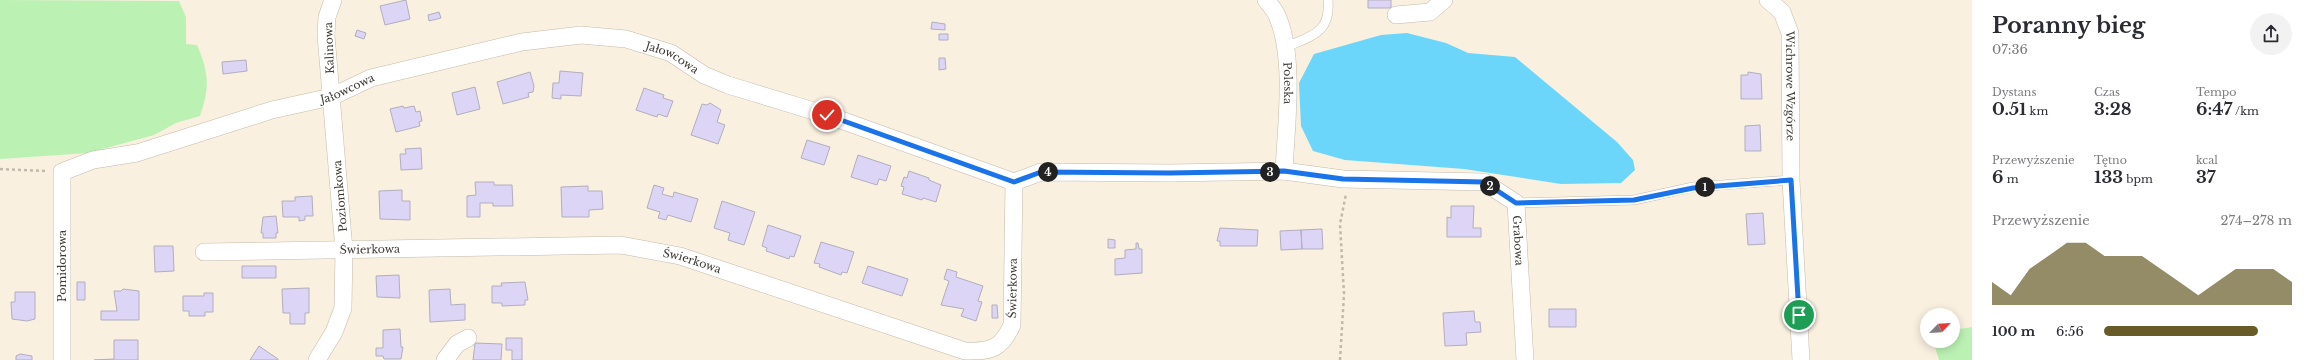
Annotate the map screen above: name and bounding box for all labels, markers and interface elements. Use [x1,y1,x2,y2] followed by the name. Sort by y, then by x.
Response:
[1992,12,2145,39] text: Poranny bieg
[2250,13,2292,55] button: share
[321,21,337,74] street label: Kalinowa
[1783,30,1798,141] street label: Wichrowe Wzgórze
[642,38,702,77] street label: Jałowcowa
[1992,41,2028,58] text: 07:36
[1280,61,1295,105] street label: Poleska
[317,70,377,107] street label: Jałowcowa
[1992,85,2036,99] text: Dystans
[2094,85,2120,99] text: Czas
[2196,85,2236,99] text: Tempo
[810,98,844,132] pin
[1992,99,2026,120] text: 0.51
[2094,99,2132,120] text: 3:28
[2196,99,2232,120] text: 6:47
[816,104,838,126] icon: check
[2026,104,2048,118] text: km
[2232,104,2259,118] text: /km
[1992,153,2075,167] text: Przewyższenie
[2094,153,2127,167] text: Tętno
[2196,153,2218,167] text: kcal
[330,159,350,232] street label: Poziomkowa
[1038,162,1058,182] pin: 4
[1260,162,1280,182] pin: 3
[1044,165,1052,179] text: 4
[1266,165,1274,179] text: 3
[1992,167,2003,188] text: 6
[2094,167,2123,188] text: 133
[2196,167,2216,188] text: 37
[2003,172,2018,186] text: m
[2123,172,2153,186] text: bpm
[1480,176,1500,196] pin: 2
[1695,177,1715,197] pin: 1
[1486,179,1494,193] text: 2
[1703,180,1707,194] text: 1
[1992,212,2090,229] text: Przewyższenie
[2221,212,2292,229] text: 274–278 m
[1510,215,1527,267] street label: Grabowa
[55,229,69,302] street label: Pomidorowa
[340,242,401,257] street label: Świerkowa
[662,246,724,277] street label: Świerkowa
[1005,257,1020,319] street label: Świerkowa
[1782,298,1816,332] pin
[1788,304,1810,326] icon: arrive
[1920,308,1960,348] north arrow
[1920,308,1960,348] map controls
[1992,323,2035,340] text: 100 m
[2056,323,2084,340] text: 6:56

